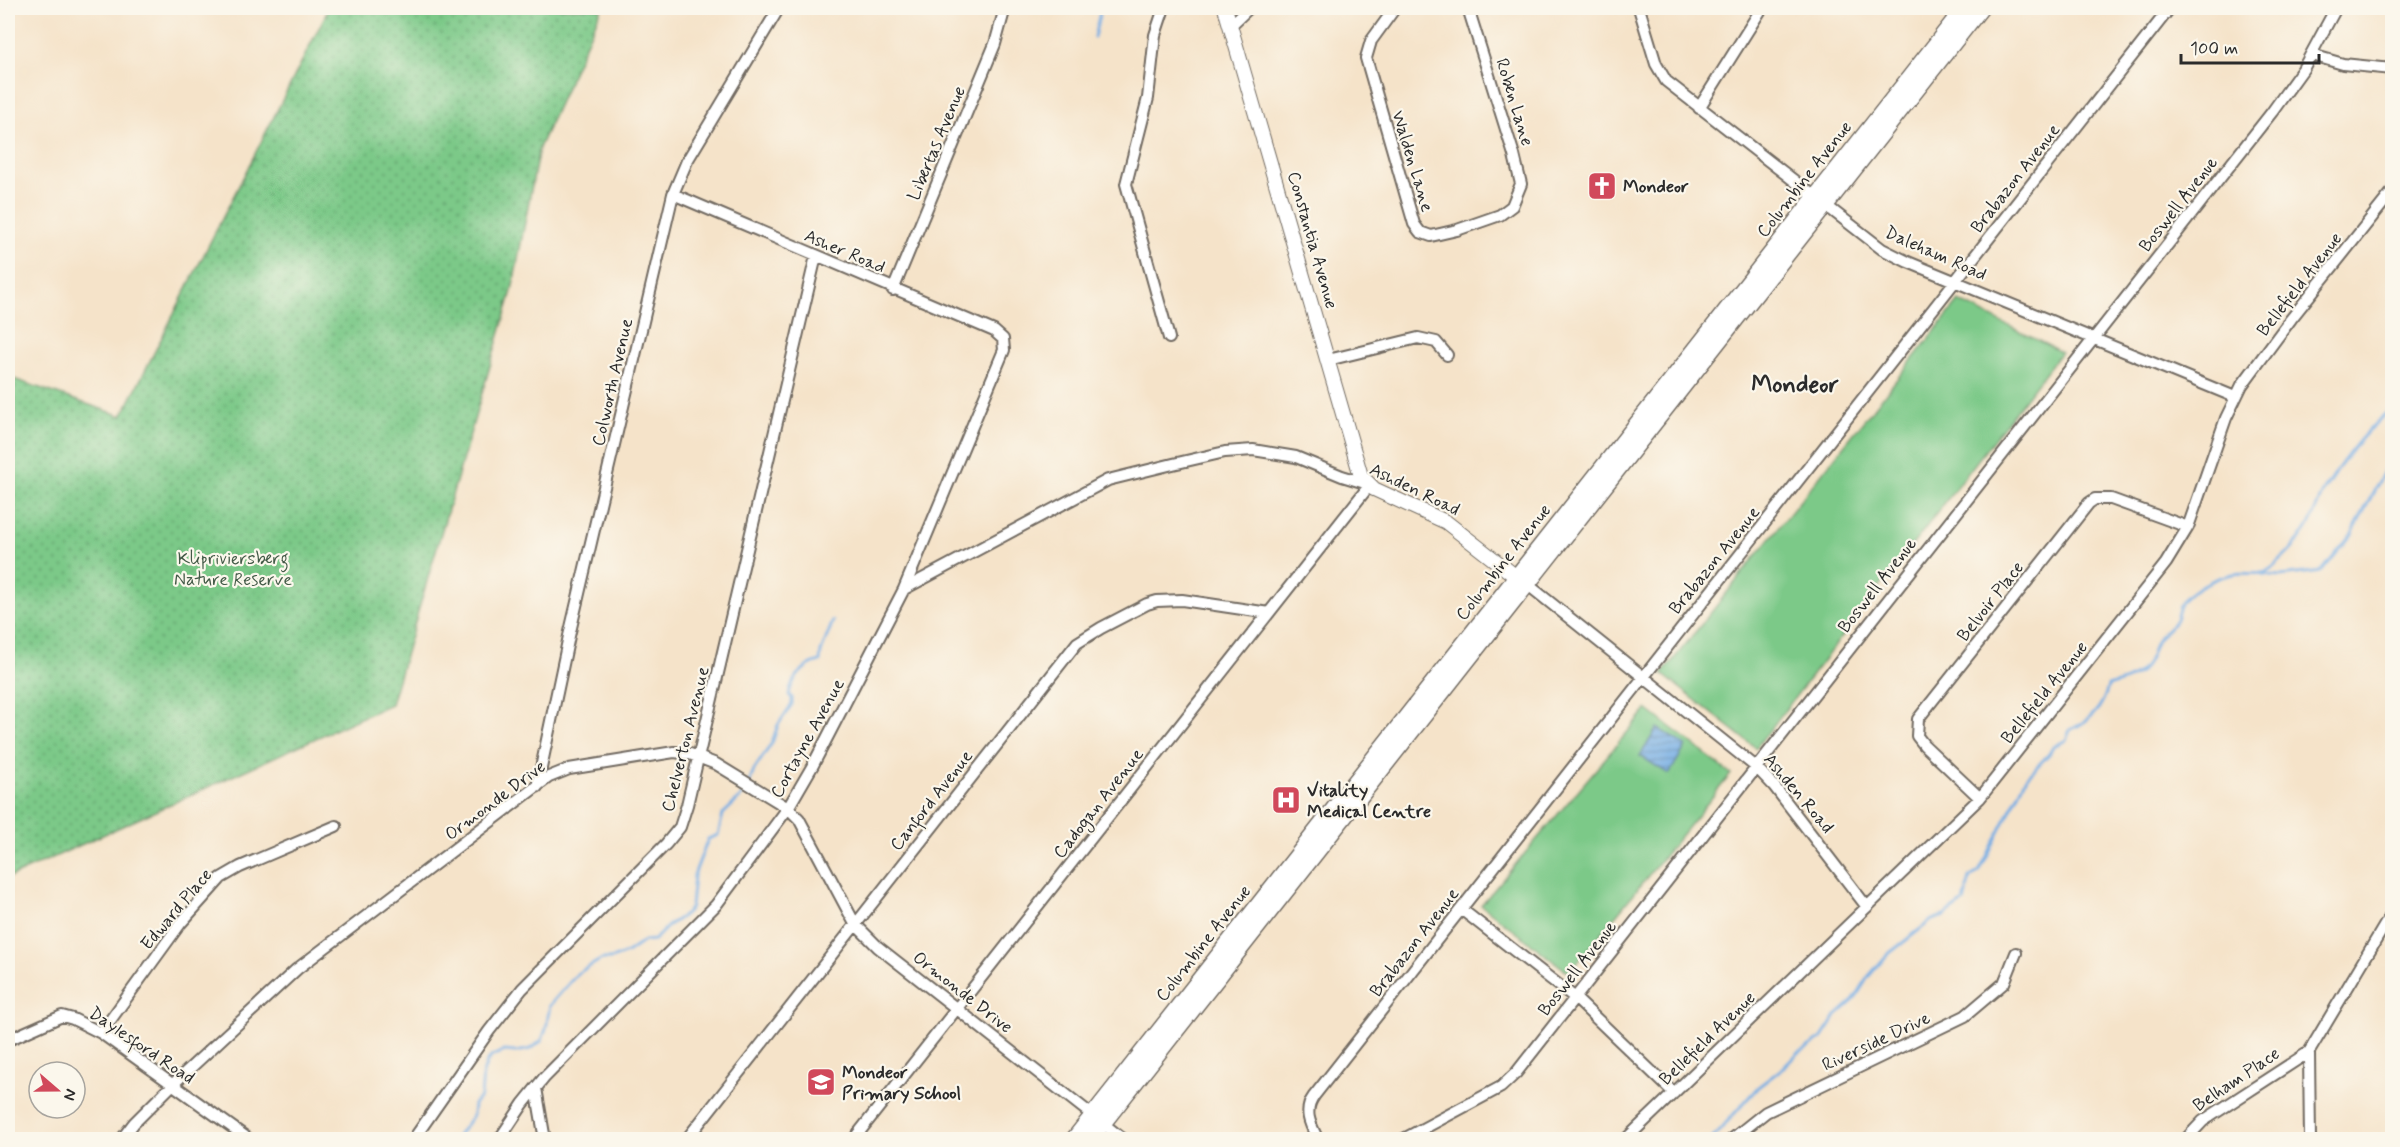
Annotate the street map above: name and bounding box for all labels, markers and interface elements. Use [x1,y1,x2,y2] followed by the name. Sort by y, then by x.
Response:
[2181,27,2319,65] scale bar
[2190,37,2238,61] text: 100 m
[1489,55,1539,149] street label: Roben Lane
[902,83,972,204] street label: Libertas Avenue
[1385,108,1439,215] street label: Walden Lane
[1752,116,1858,243] street label: Columbine Avenue
[1965,119,2066,238] street label: Brabazon Avenue
[2134,152,2224,257] street label: Boswell Avenue
[1281,169,1343,312] street label: Constantia Avenue
[1586,170,1618,202] church icon: Mondeor
[1623,175,1689,199] place label: Mondeor
[1881,221,1990,287] street label: Daleham Road
[800,224,889,280] street label: Asher Road
[2252,228,2348,342] street label: Bellefield Avenue
[587,316,639,448] street label: Colworth Avenue
[1751,370,1839,401] district label: Mondeor
[1365,458,1464,522] street label: Ashden Road
[1451,499,1557,626] street label: Columbine Avenue
[1664,501,1766,620] street label: Brabazon Avenue
[1833,533,1923,638] street label: Boswell Avenue
[174,547,292,592] park label: Klipriviersberg Nature Reserve
[1952,557,2030,647] street label: Belvoir Place
[1996,636,2094,749] street label: Bellefield Avenue
[656,664,716,814] street label: Chelverton Avenue
[765,674,851,803] street label: Cortayne Avenue
[1048,743,1150,864] street label: Cadogan Avenue
[885,745,980,857] street label: Canford Avenue
[1758,749,1839,839] street label: Ashden Road
[440,755,551,847] street label: Ormonde Drive
[1307,779,1431,824] place label: Vitality Medical Centre
[1270,784,1302,816] hospital icon: Vitality Medical Centre
[136,864,218,956] street label: Edward Place
[1151,880,1257,1007] street label: Columbine Avenue
[1364,883,1465,1002] street label: Brabazon Avenue
[1533,916,1623,1021] street label: Boswell Avenue
[907,946,1017,1039] street label: Ormonde Drive
[1654,986,1761,1091] street label: Bellefield Avenue
[83,1002,199,1092] street label: Daylesford Road
[1818,1006,1934,1077] street label: Riverside Drive
[2188,1042,2285,1118] street label: Belham Place
[27,1060,87,1120] north arrow
[842,1061,961,1106] place label: Mondeor Primary School
[805,1066,837,1098] school or university icon: Mondeor Primary School
[58,1086,81,1103] text: N

